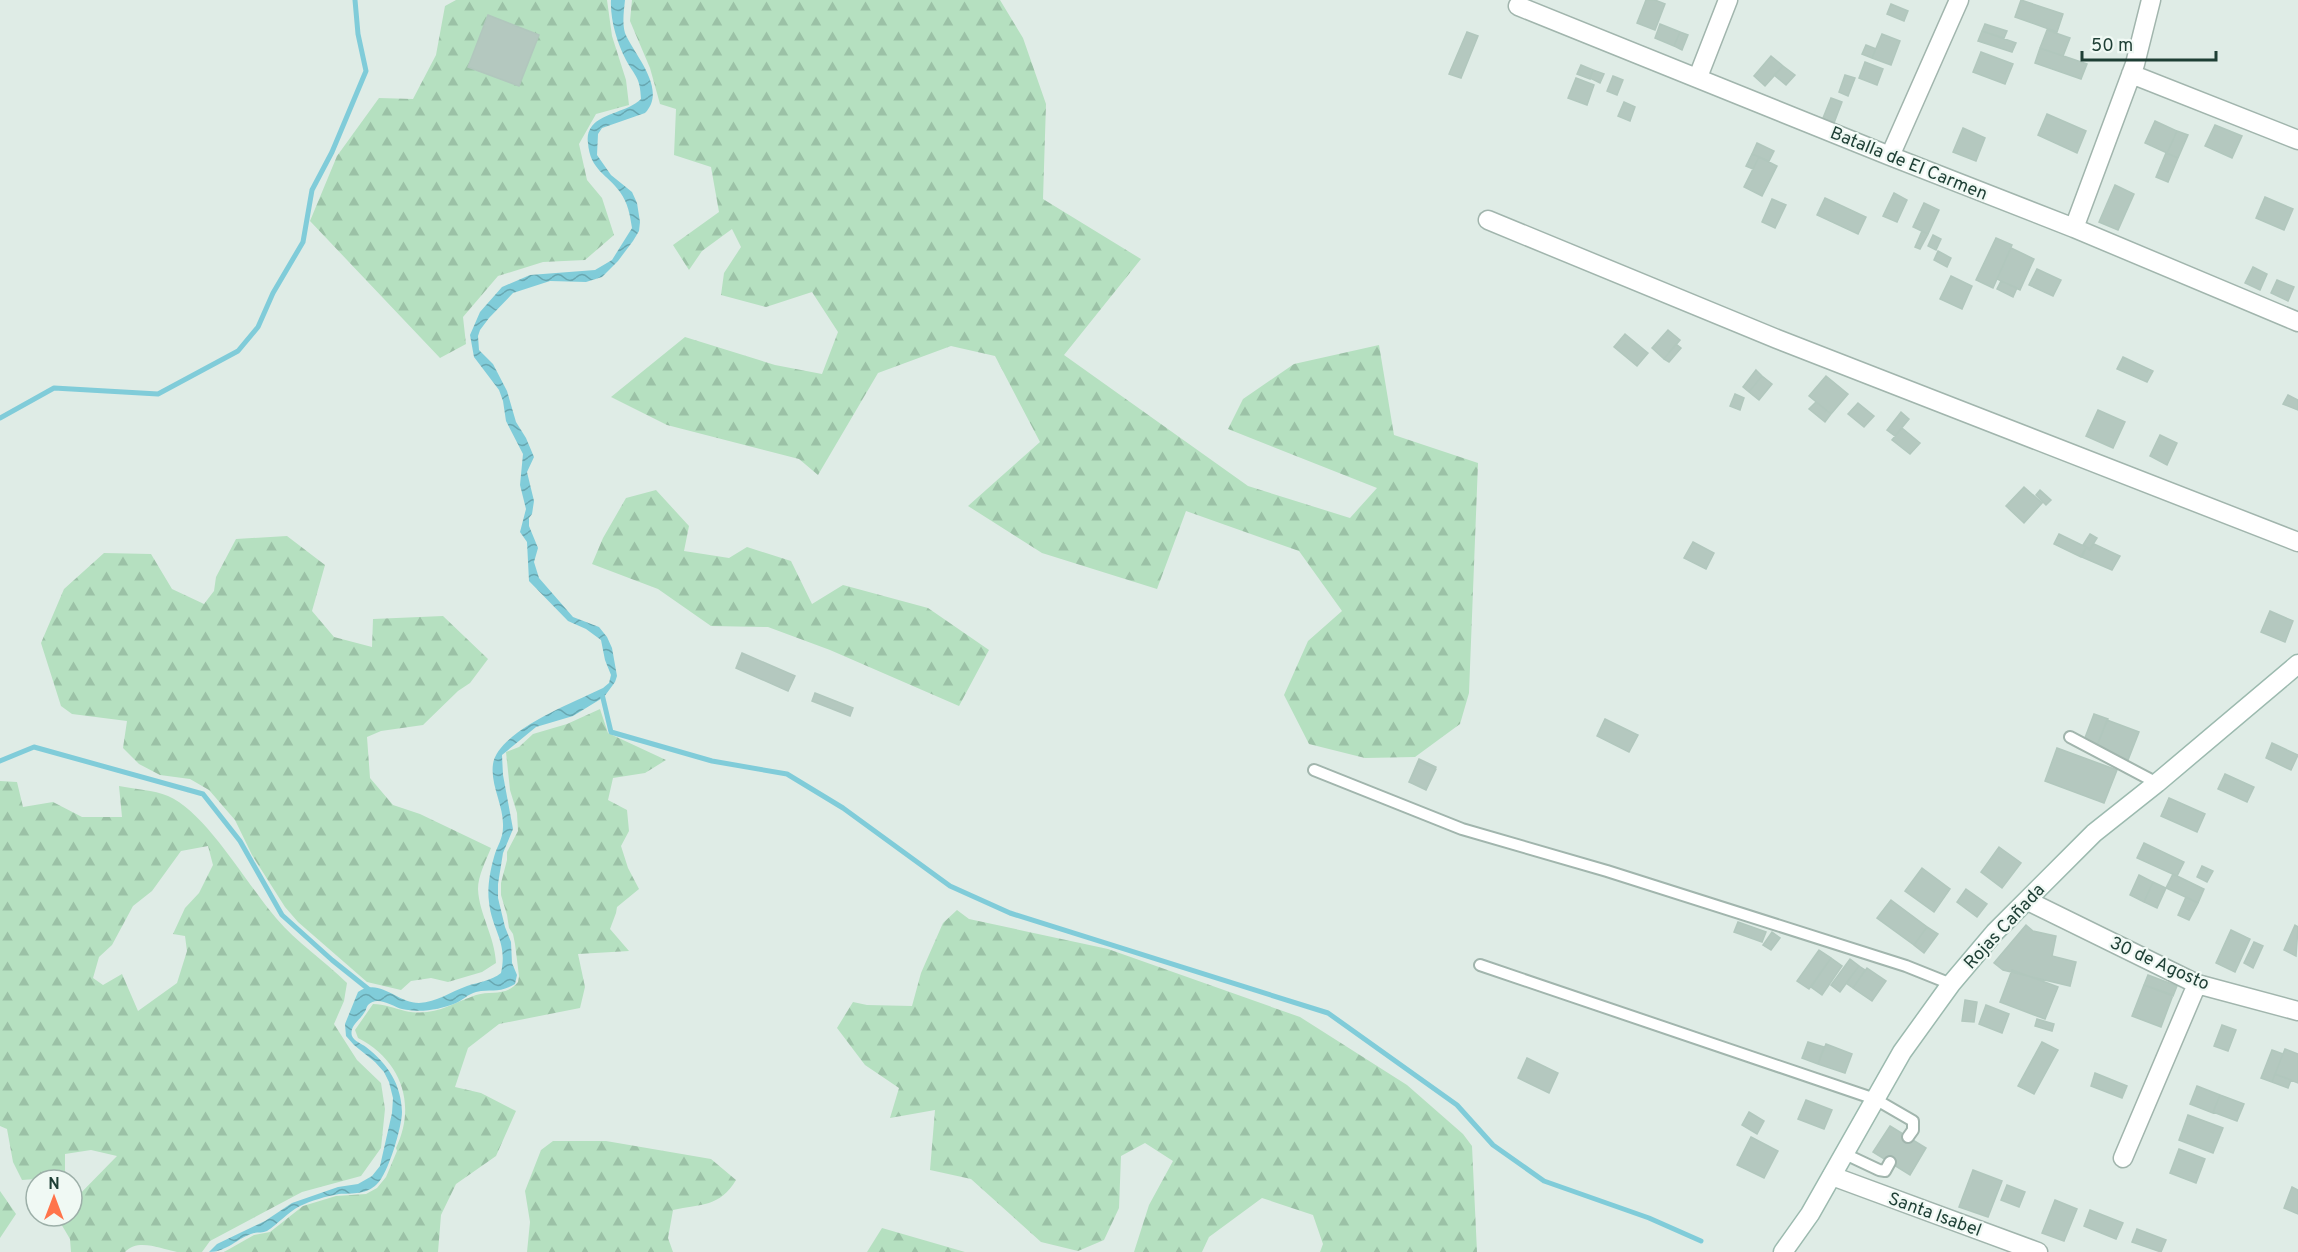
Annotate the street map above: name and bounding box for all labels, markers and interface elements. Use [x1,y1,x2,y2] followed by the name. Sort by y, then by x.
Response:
[2082,24,2216,62] scale bar
[2091,35,2133,58] text: 50 m
[1826,122,1991,207] street label: Batalla de El Carmen
[1959,879,2051,975] street label: Rojas Cañada
[2106,932,2213,997] street label: 30 de Agosto
[24,1168,84,1228] north arrow
[48,1175,60,1195] text: N
[1885,1188,1984,1243] street label: Santa Isabel

